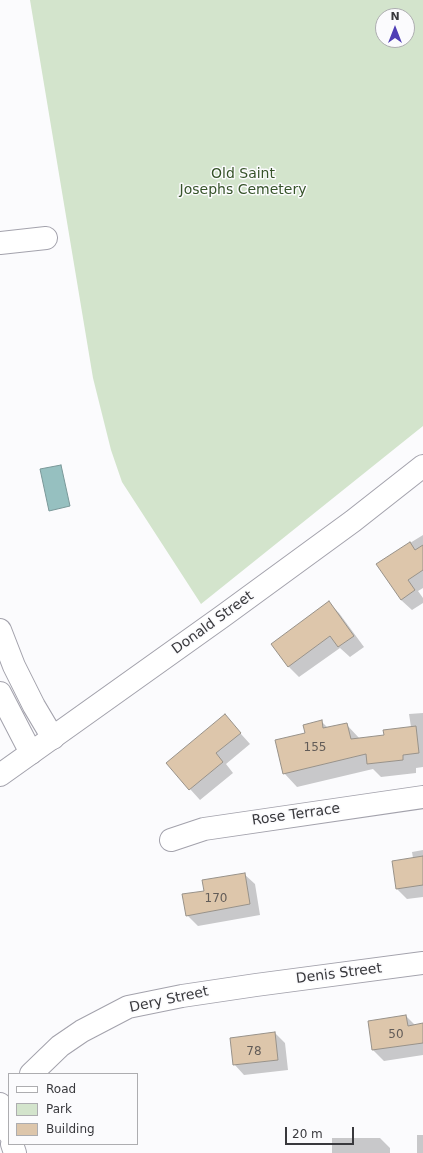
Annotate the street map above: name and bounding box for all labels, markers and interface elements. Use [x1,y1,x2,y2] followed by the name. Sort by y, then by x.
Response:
[375,8,415,48] north arrow
[390,10,400,23] text: N
[180,166,306,198] park label: Old Saint Josephs Cemetery
[169,588,257,658] street label: Donald Street
[304,741,326,755] house number: 155
[251,800,341,830] street label: Rose Terrace
[205,892,227,906] house number: 170
[295,960,383,988] street label: Denis Street
[128,983,210,1017] street label: Dery Street
[388,1028,404,1042] house number: 50
[246,1045,262,1059] house number: 78
[8,1073,138,1145] legend
[46,1082,76,1096] text: Road
[46,1102,72,1116] text: Park
[287,1119,356,1145] scale bar
[46,1122,95,1136] text: Building
[292,1127,323,1141] text: 20 m

